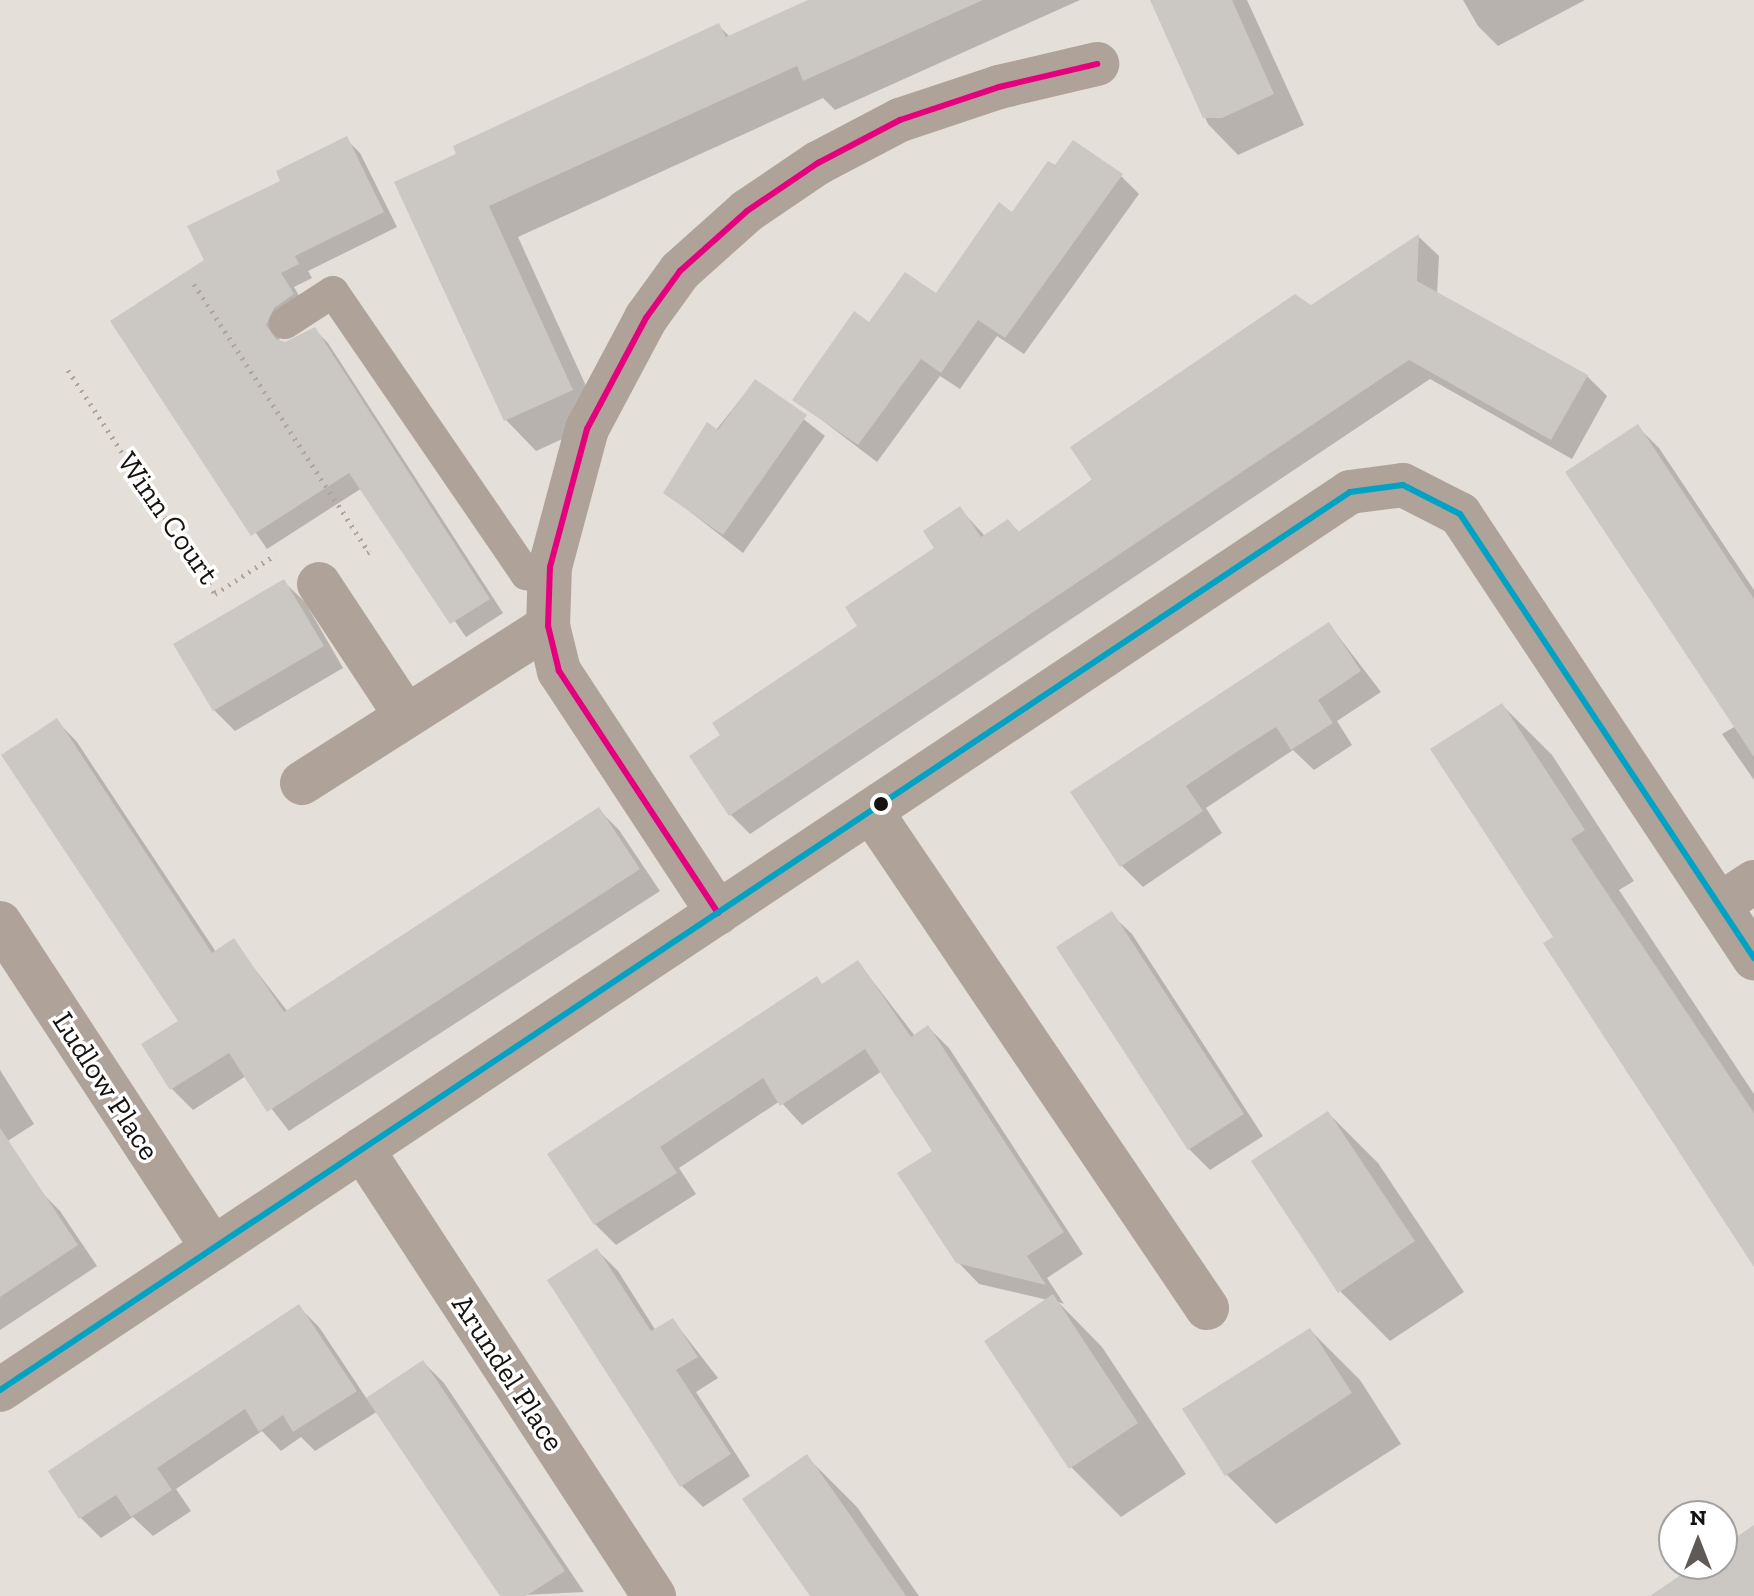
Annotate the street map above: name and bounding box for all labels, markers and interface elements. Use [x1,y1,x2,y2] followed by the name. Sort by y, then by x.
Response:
[110,445,226,591] street label: Winn Court
[873,796,889,812] unlabelled marker
[45,1005,167,1167] street label: Ludlow Place
[444,1288,572,1458] street label: Arundel Place
[1658,1500,1738,1580] north arrow
[1690,1504,1706,1531] text: N

